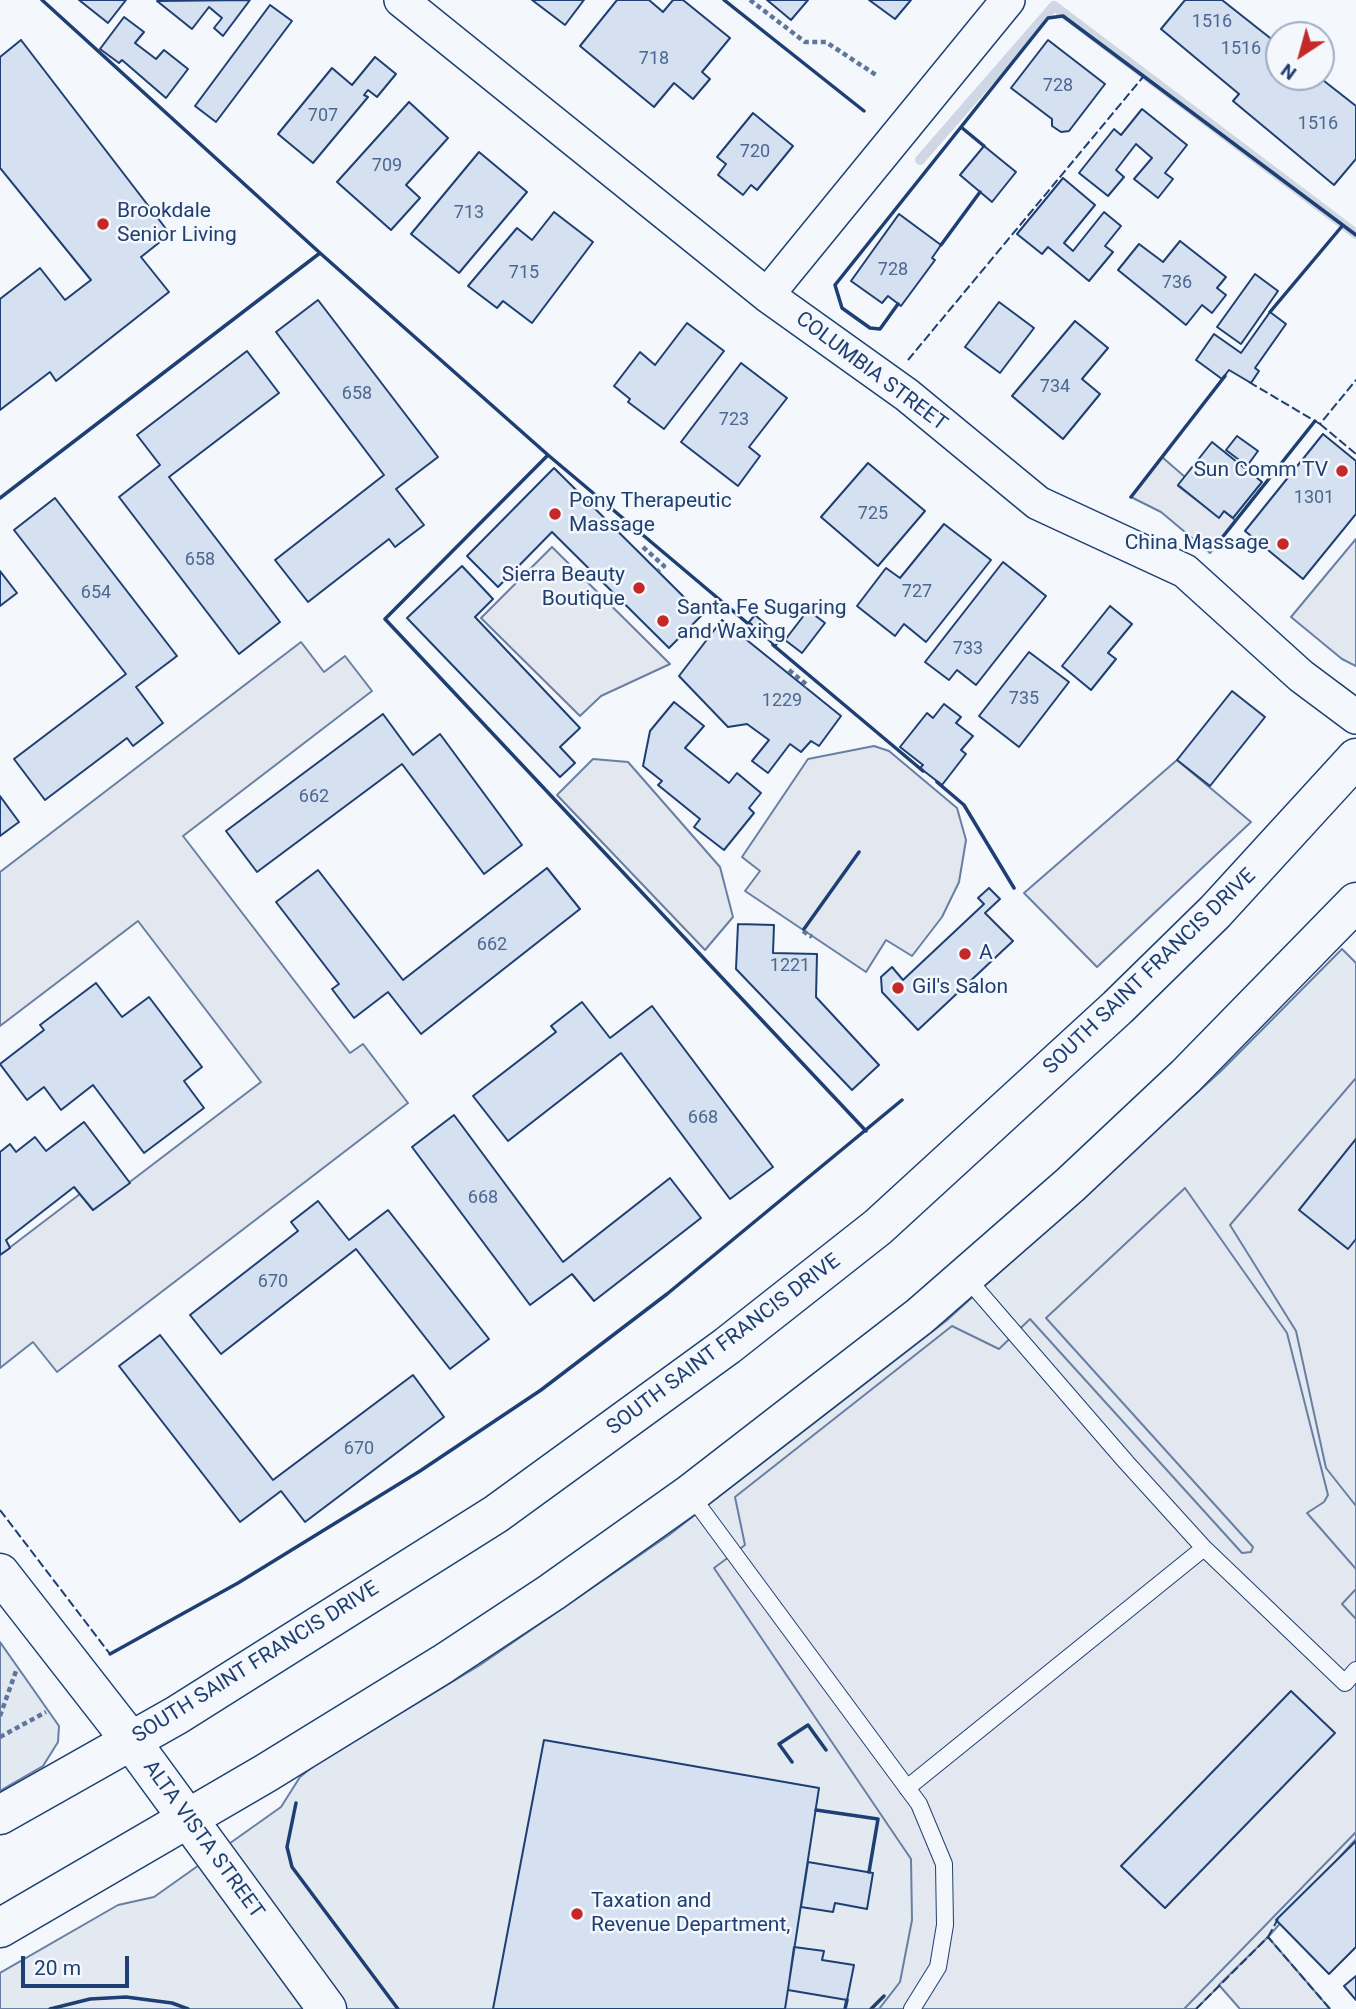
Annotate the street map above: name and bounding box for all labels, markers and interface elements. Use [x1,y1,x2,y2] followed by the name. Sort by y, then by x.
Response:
[1192,11,1232,33] house number: 1516
[1265,21,1335,91] north arrow
[1221,38,1261,60] house number: 1516
[639,48,669,70] house number: 718
[1276,59,1301,85] text: N
[1043,75,1073,97] house number: 728
[308,105,338,127] house number: 707
[1298,113,1338,135] house number: 1516
[740,141,770,163] house number: 720
[372,155,402,177] house number: 709
[117,199,237,249] place label: Brookdale Senior Living
[454,202,484,224] house number: 713
[95,216,111,232] marker: Brookdale Senior Living
[878,259,908,281] house number: 728
[509,262,539,284] house number: 715
[1162,272,1192,294] house number: 736
[790,307,952,437] street label: COLUMBIA STREET
[1040,376,1070,398] house number: 734
[342,383,372,405] house number: 658
[719,409,749,431] house number: 723
[1193,458,1328,484] place label: Sun Comm TV
[1334,463,1350,479] marker: Sun Comm TV
[1294,487,1334,509] house number: 1301
[569,489,732,539] place label: Pony Therapeutic Massage
[858,503,888,525] house number: 725
[547,506,563,522] marker: Pony Therapeutic Massage
[1125,531,1269,557] place label: China Massage
[1275,536,1291,552] marker: China Massage
[185,549,215,571] house number: 658
[502,563,625,613] place label: Sierra Beauty Boutique
[631,580,647,596] marker: Sierra Beauty Boutique
[902,581,932,603] house number: 727
[81,582,111,604] house number: 654
[677,596,847,646] place label: Santa Fe Sugaring and Waxing
[655,613,671,629] marker: Santa Fe Sugaring and Waxing
[953,638,983,660] house number: 733
[1009,688,1039,710] house number: 735
[762,690,802,712] house number: 1229
[299,786,329,808] house number: 662
[1039,864,1261,1080] street label: SOUTH SAINT FRANCIS DRIVE
[477,934,507,956] house number: 662
[979,941,993,967] place label: A
[957,946,973,962] marker: A
[770,955,810,977] house number: 1221
[912,975,1008,1001] place label: Gil's Salon
[890,980,906,996] marker: Gil's Salon
[688,1107,718,1129] house number: 668
[468,1187,498,1209] house number: 668
[602,1249,846,1441] street label: SOUTH SAINT FRANCIS DRIVE
[258,1271,288,1293] house number: 670
[344,1438,374,1460] house number: 670
[128,1577,384,1749] street label: SOUTH SAINT FRANCIS DRIVE
[137,1756,269,1924] street label: ALTA VISTA STREET
[591,1889,790,1939] place label: Taxation and Revenue Department,
[569,1906,585,1922] marker: Taxation and Revenue Department,
[24,1942,133,1986] scale bar
[34,1956,81,1980] text: 20 m

